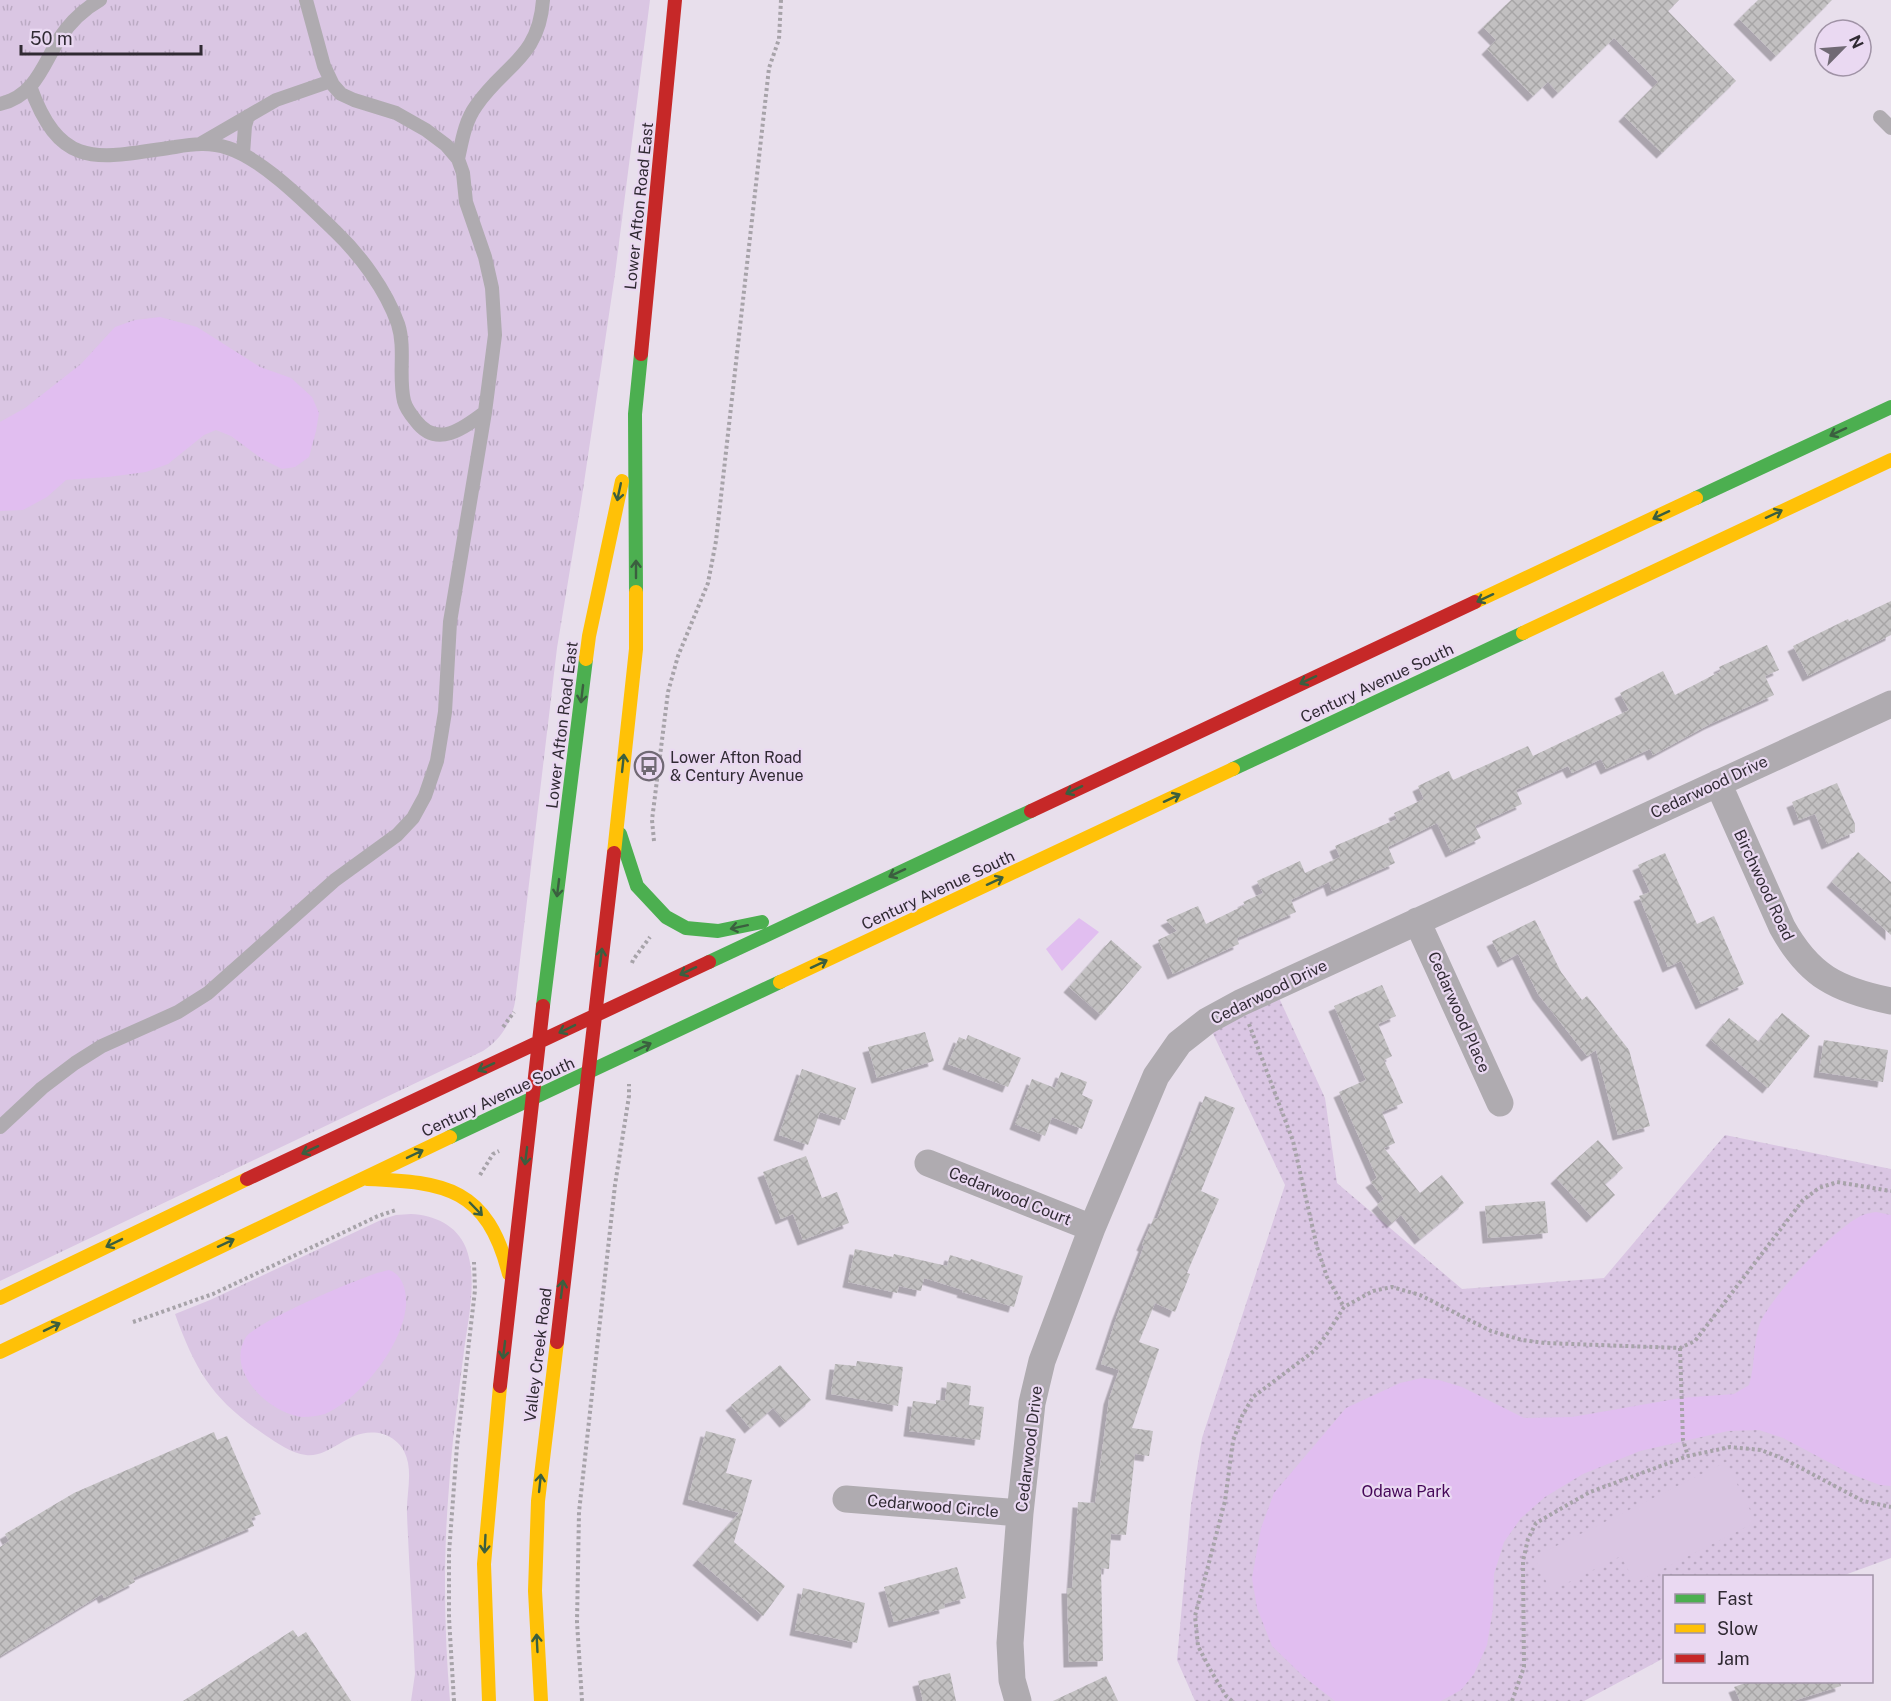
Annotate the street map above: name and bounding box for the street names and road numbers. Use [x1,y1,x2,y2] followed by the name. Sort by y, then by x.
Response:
[621,121,657,291] street label: Lower Afton Road East
[1298,639,1456,727] street label: Century Avenue South
[542,640,582,810] street label: Lower Afton Road East
[1647,752,1771,822] street label: Cedarwood Drive
[1730,827,1798,943] street label: Birchwood Road
[859,846,1017,934] street label: Century Avenue South
[1424,949,1494,1075] street label: Cedarwood Place
[1208,956,1330,1028] street label: Cedarwood Drive
[419,1053,577,1141] street label: Century Avenue South
[946,1163,1074,1229] street label: Cedarwood Court
[520,1287,556,1423] street label: Valley Creek Road
[1012,1385,1046,1513] street label: Cedarwood Drive
[866,1491,1000,1521] street label: Cedarwood Circle

